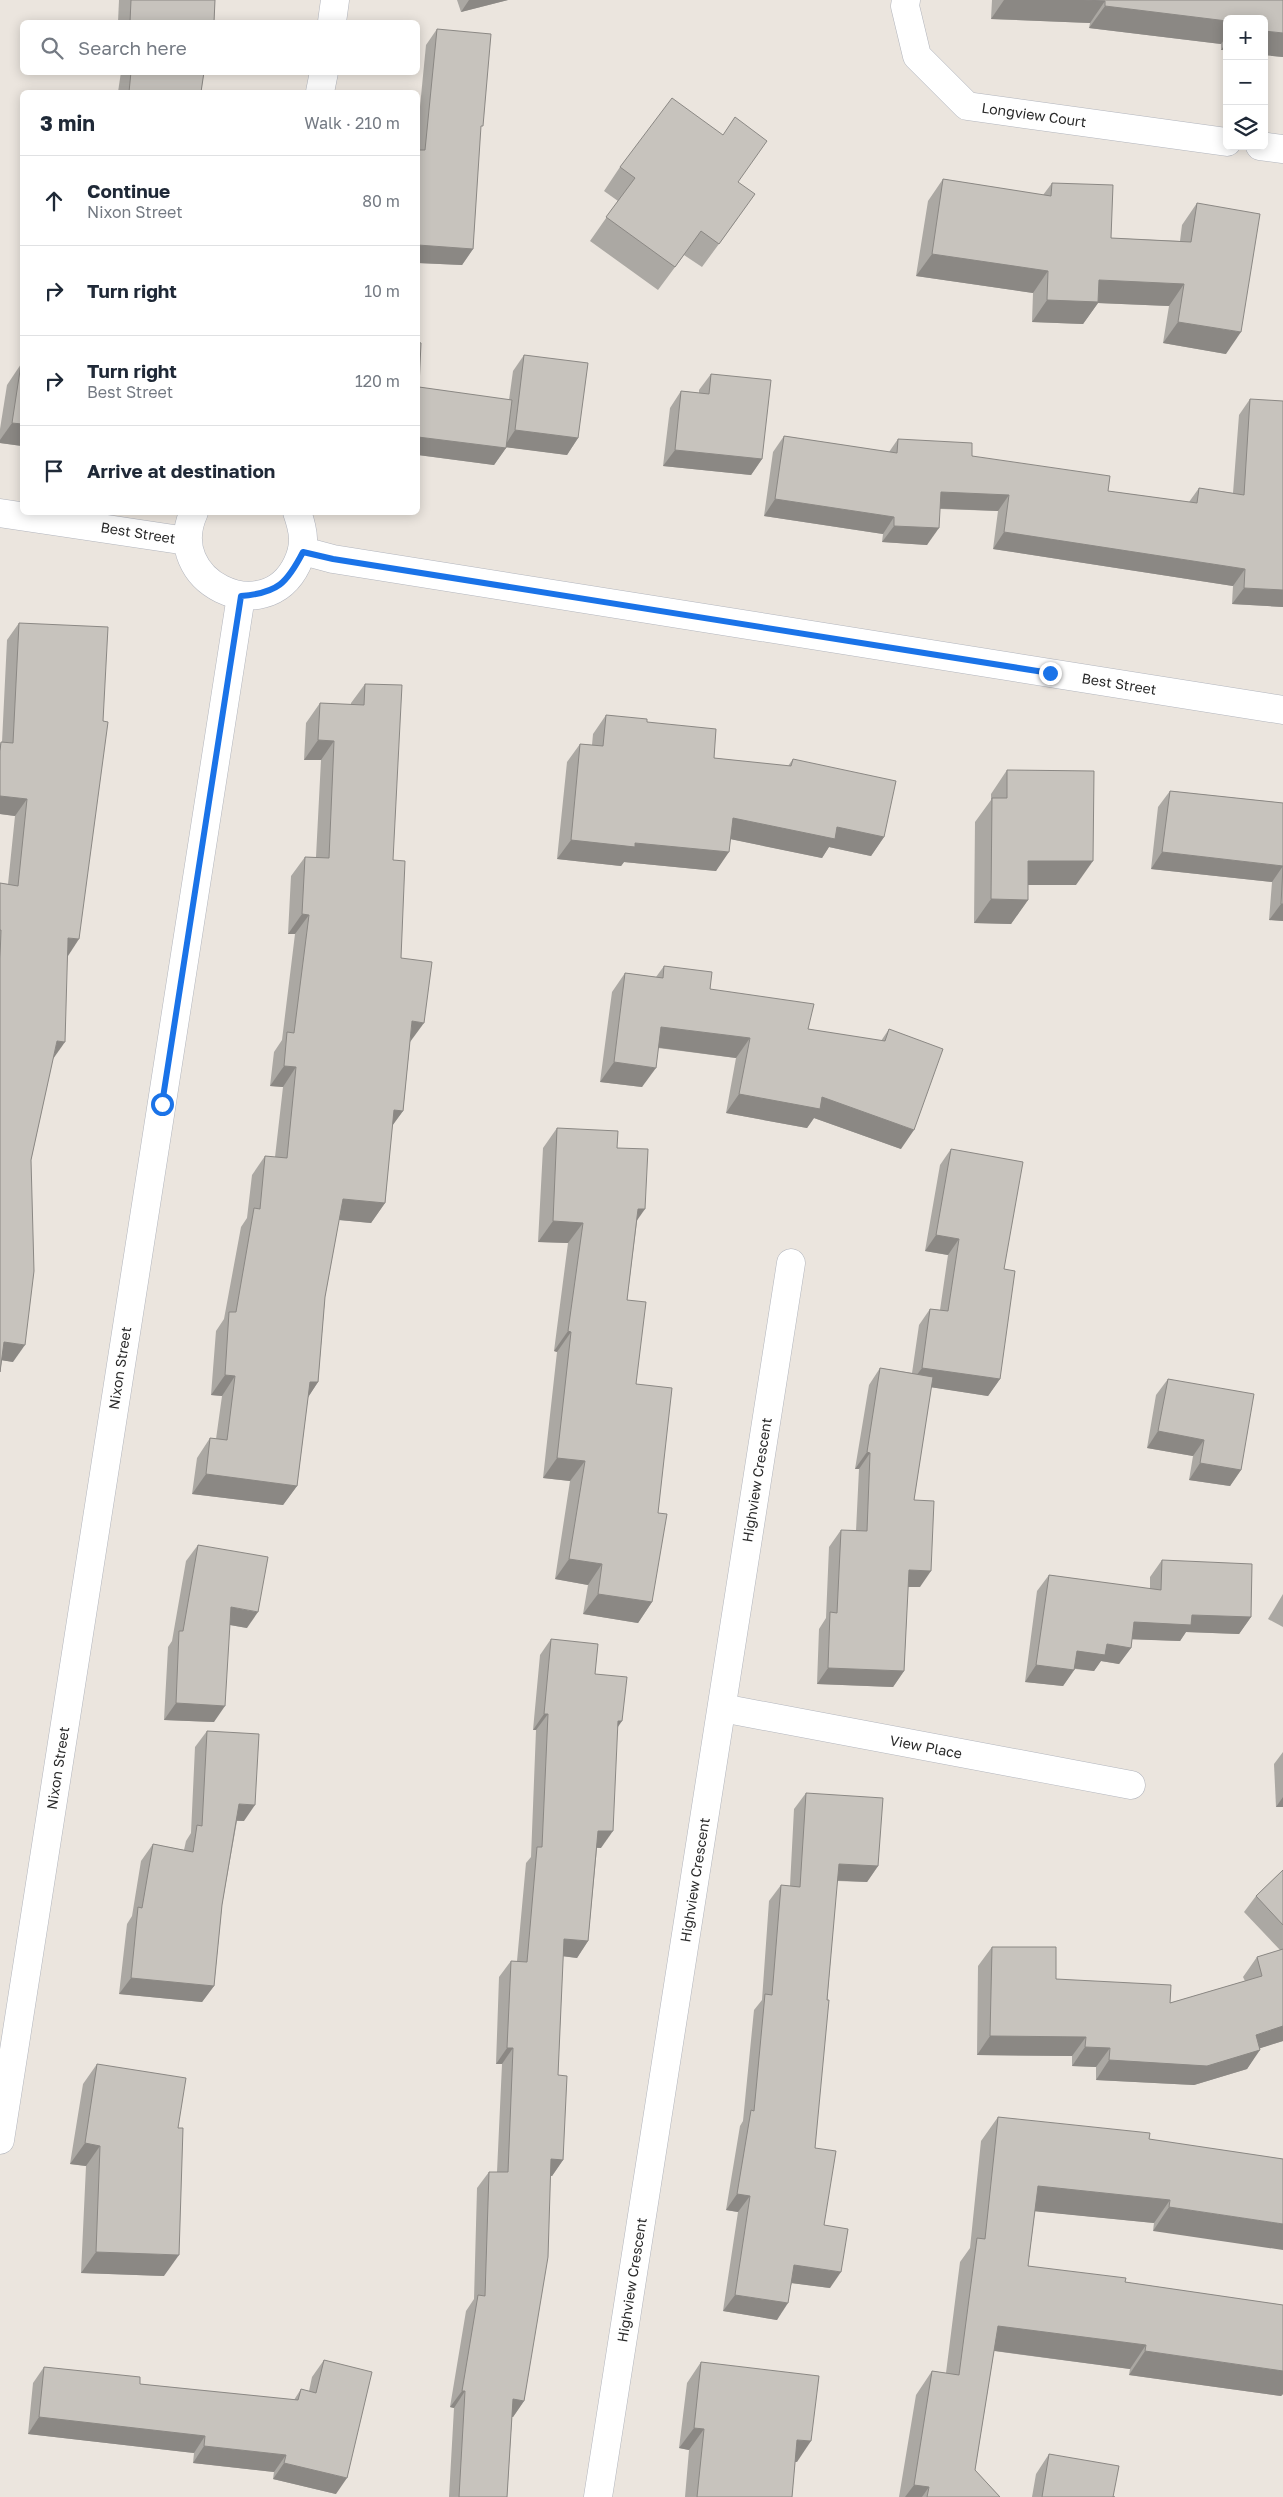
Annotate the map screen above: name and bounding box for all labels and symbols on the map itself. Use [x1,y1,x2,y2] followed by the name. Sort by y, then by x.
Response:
[981,99,1088,130] street label: Longview Court
[99,518,177,547] street label: Best Street
[1039,662,1062,685] route end
[1080,669,1158,698] street label: Best Street
[151,1093,174,1116] route start
[105,1325,134,1411] street label: Nixon Street
[738,1416,775,1543] street label: Highview Crescent
[43,1725,72,1811] street label: Nixon Street
[889,1731,964,1762] street label: View Place
[676,1816,713,1943] street label: Highview Crescent
[613,2216,650,2343] street label: Highview Crescent

